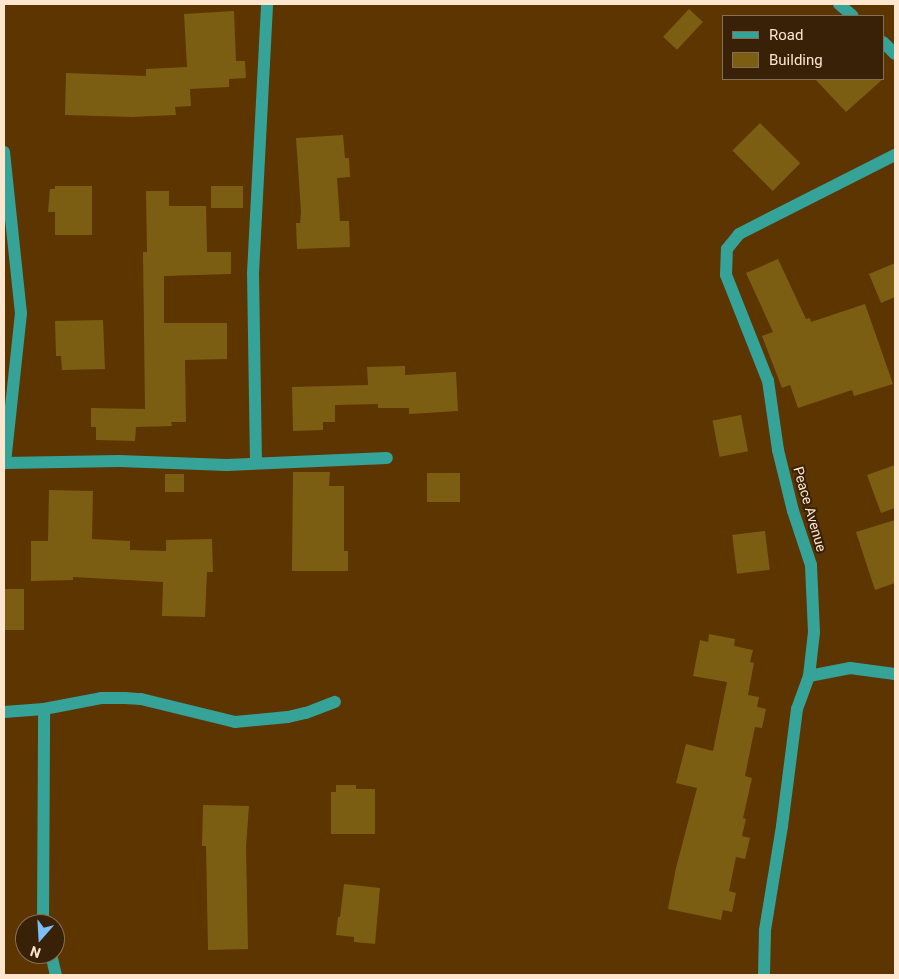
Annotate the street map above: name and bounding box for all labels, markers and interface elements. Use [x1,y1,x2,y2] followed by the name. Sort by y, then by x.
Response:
[722,15,884,80] legend
[769,26,803,44] text: Road
[769,51,823,69] text: Building
[790,464,830,554] street label: Peace Avenue
[15,914,65,964] north arrow
[28,943,43,961] text: N

